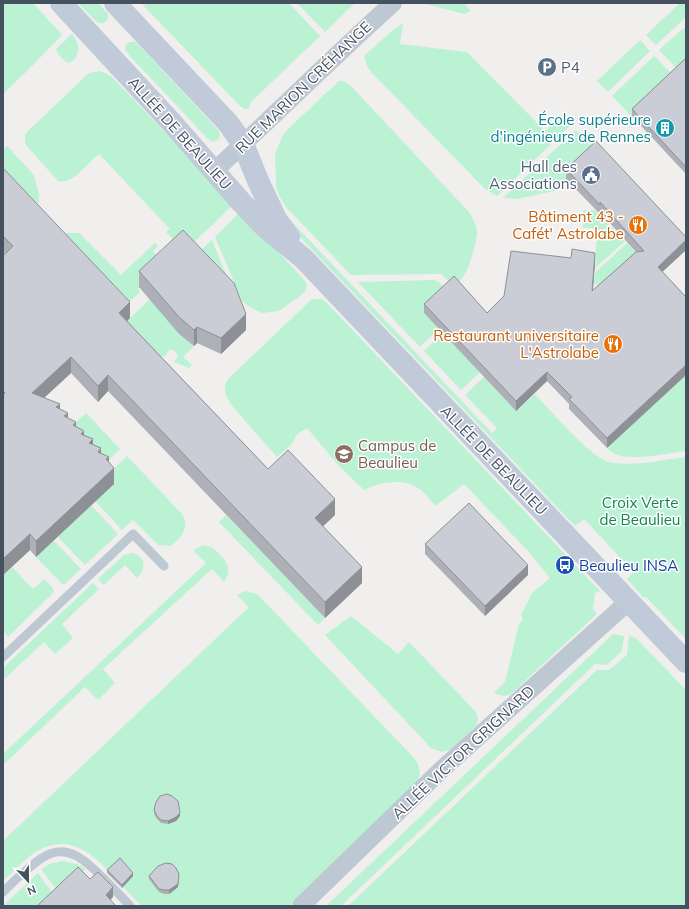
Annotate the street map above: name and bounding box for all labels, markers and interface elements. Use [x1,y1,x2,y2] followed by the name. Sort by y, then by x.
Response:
[231,17,375,157] street label: RUE MARION CRÉHANGE
[536,56,558,78] parking icon: P4
[561,58,580,77] place label: P4
[124,73,236,193] street label: ALLÉE DE BEAULIEU
[491,110,651,146] place label: École supérieure d'ingénieurs de Rennes
[654,117,676,139] building icon: École supérieure d'ingénieurs de Rennes
[489,157,577,193] place label: Hall des Associations
[580,164,602,186] public building icon: Hall des Associations
[512,207,624,243] place label: Bâtiment 43 - Cafét' Astrolabe
[627,214,649,236] restaurant icon: Bâtiment 43 - Cafét' Astrolabe
[433,326,599,362] place label: Restaurant universitaire L'Astrolabe
[602,333,624,355] restaurant icon: Restaurant universitaire L'Astrolabe
[437,401,551,519] street label: ALLÉE DE BEAULIEU
[358,436,436,472] place label: Campus de Beaulieu
[333,443,355,465] school or university icon: Campus de Beaulieu
[599,493,681,529] park label: Croix Verte de Beaulieu
[554,554,576,576] bus stop icon: Beaulieu INSA
[579,556,678,575] place label: Beaulieu INSA
[388,681,538,823] street label: ALLÉE VICTOR GRIGNARD
[8,861,48,901] north arrow
[25,882,38,898] text: N

